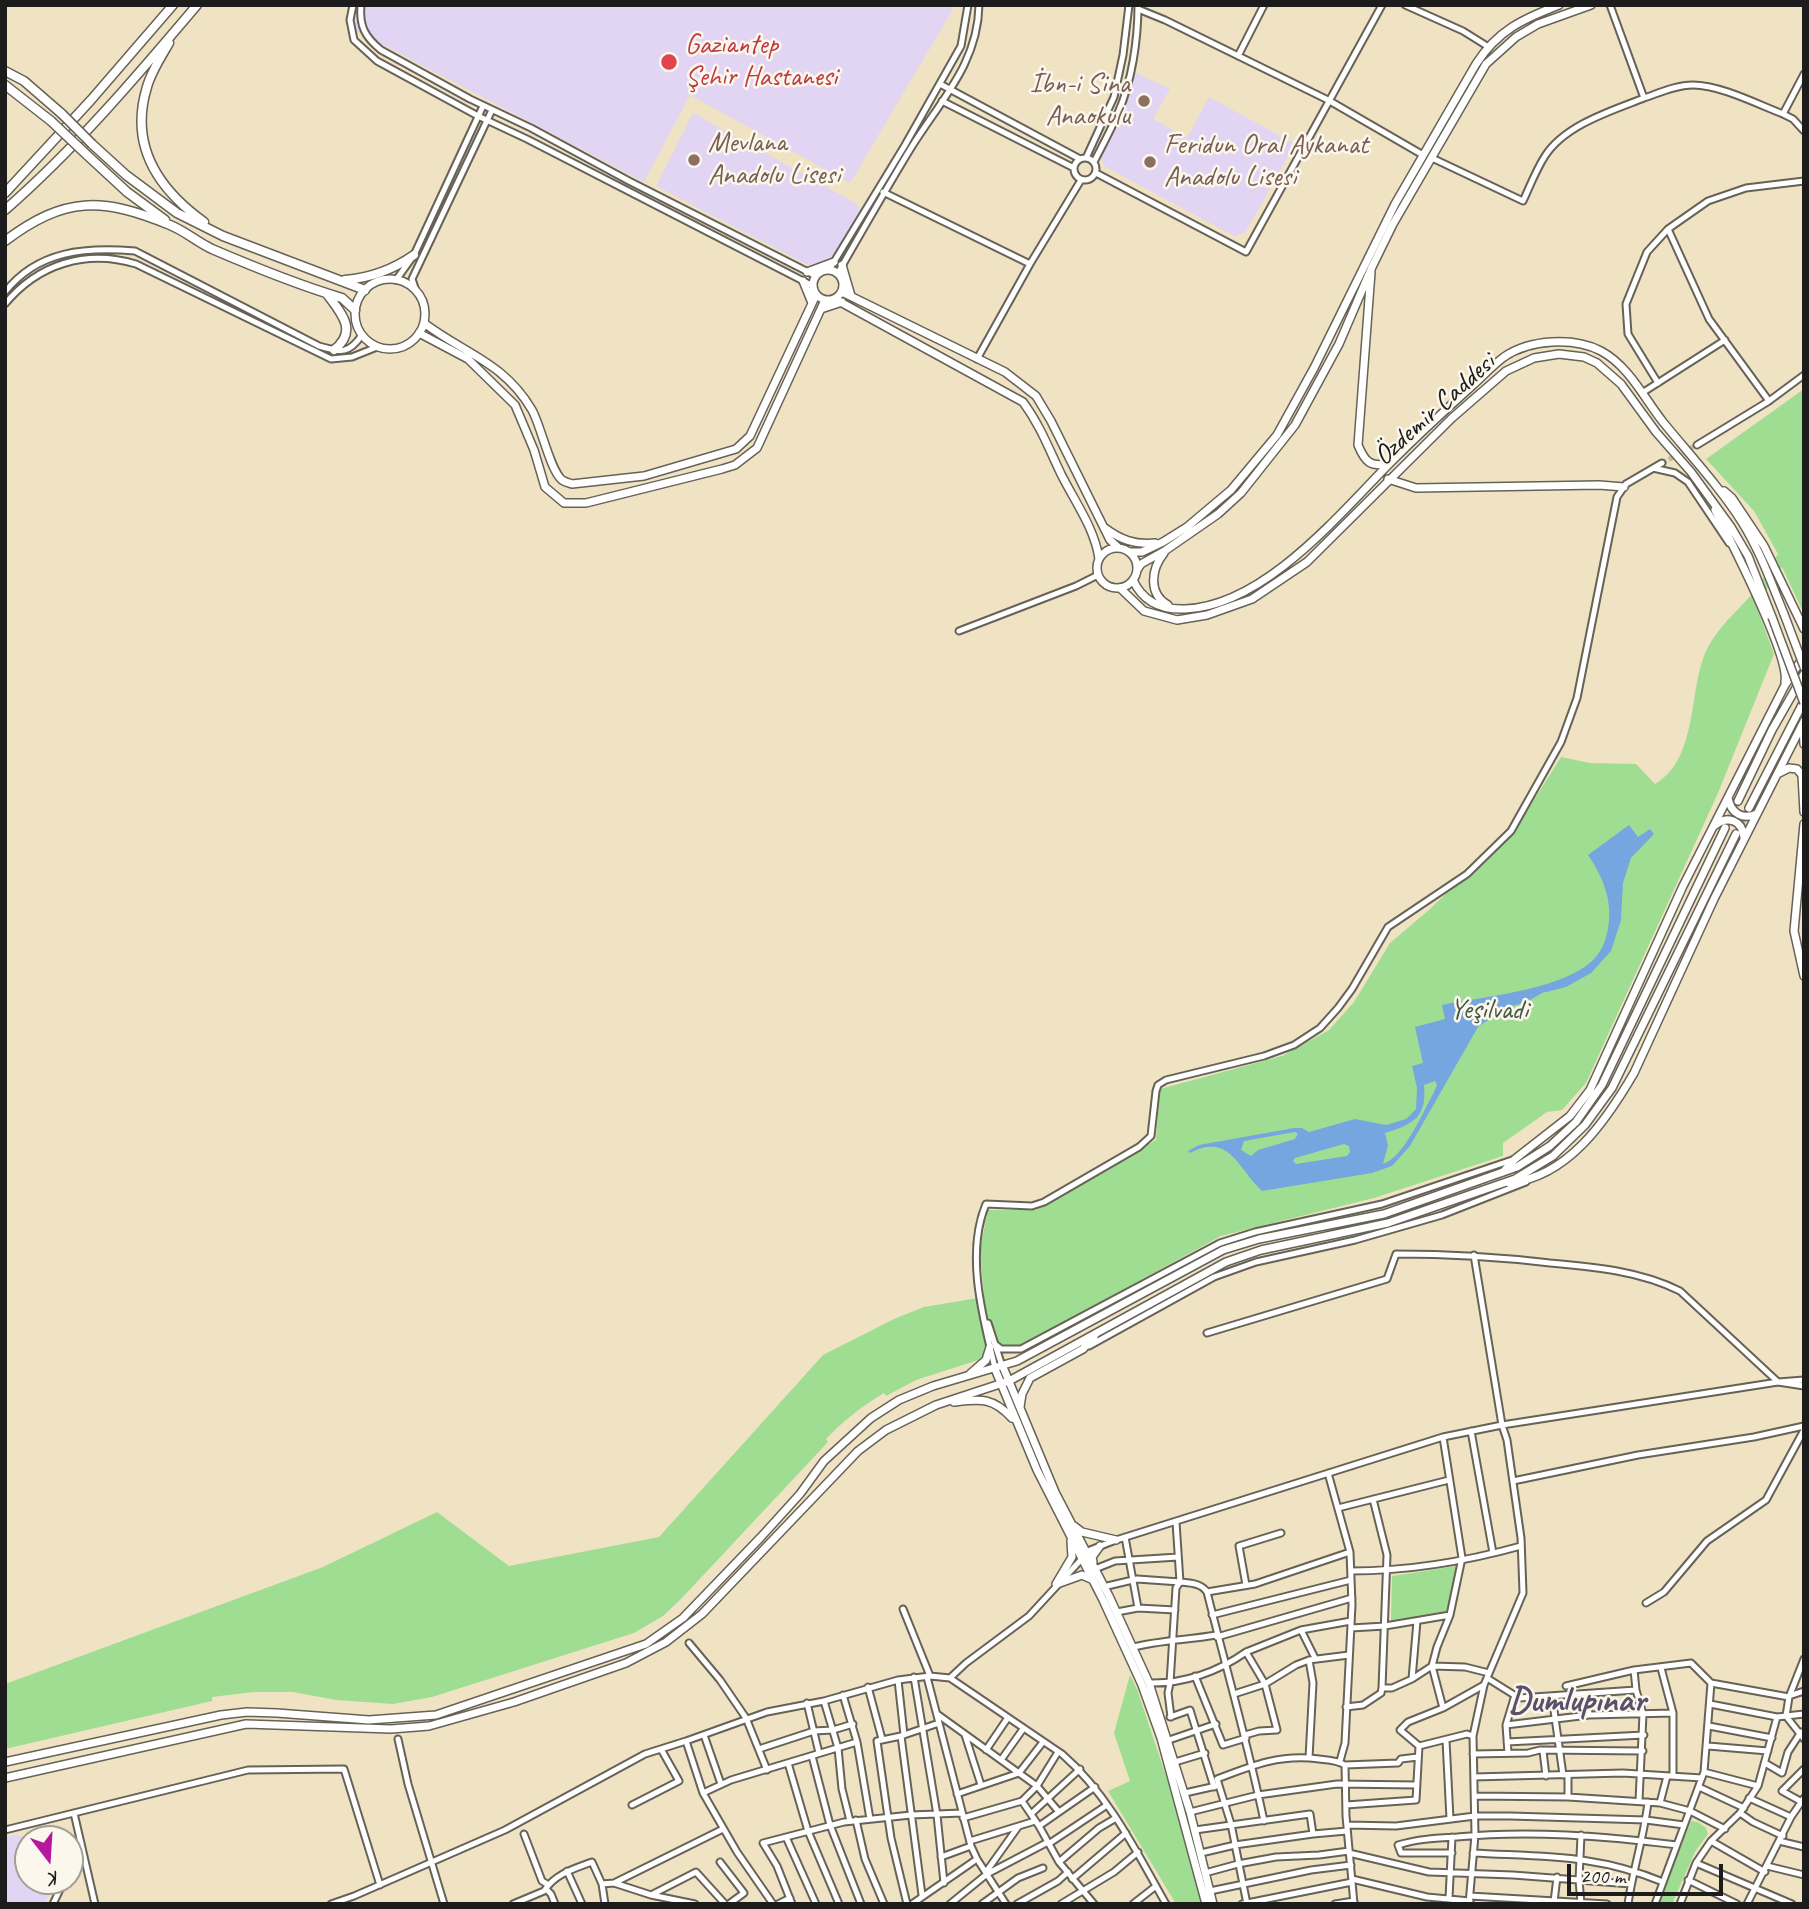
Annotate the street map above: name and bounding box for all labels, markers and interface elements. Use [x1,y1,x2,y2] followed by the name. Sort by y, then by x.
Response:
[685,29,837,95] place label: Gaziantep Şehir Hastanesi
[659,52,679,72] marker: Gaziantep Şehir Hastanesi
[1030,68,1130,134] place label: İbn-i Sina Anaokulu
[1136,93,1152,109] marker: İbn-i Sina Anaokulu
[708,127,840,193] place label: Mevlana Anadolu Lisesi
[1164,129,1368,195] place label: Feridun Oral Aykanat Anadolu Lisesi
[686,152,702,168] marker: Mevlana Anadolu Lisesi
[1142,154,1158,170] marker: Feridun Oral Aykanat Anadolu Lisesi
[1367,347,1503,473] street label: Özdemir Caddesi
[1450,994,1528,1028] park label: Yeşilvadi
[1509,1681,1645,1723] district label: Dumlupınar
[14,1825,84,1895] north arrow
[1571,1850,1727,1894] scale bar
[1580,1863,1625,1889] text: 200 m
[46,1865,63,1891] text: K

